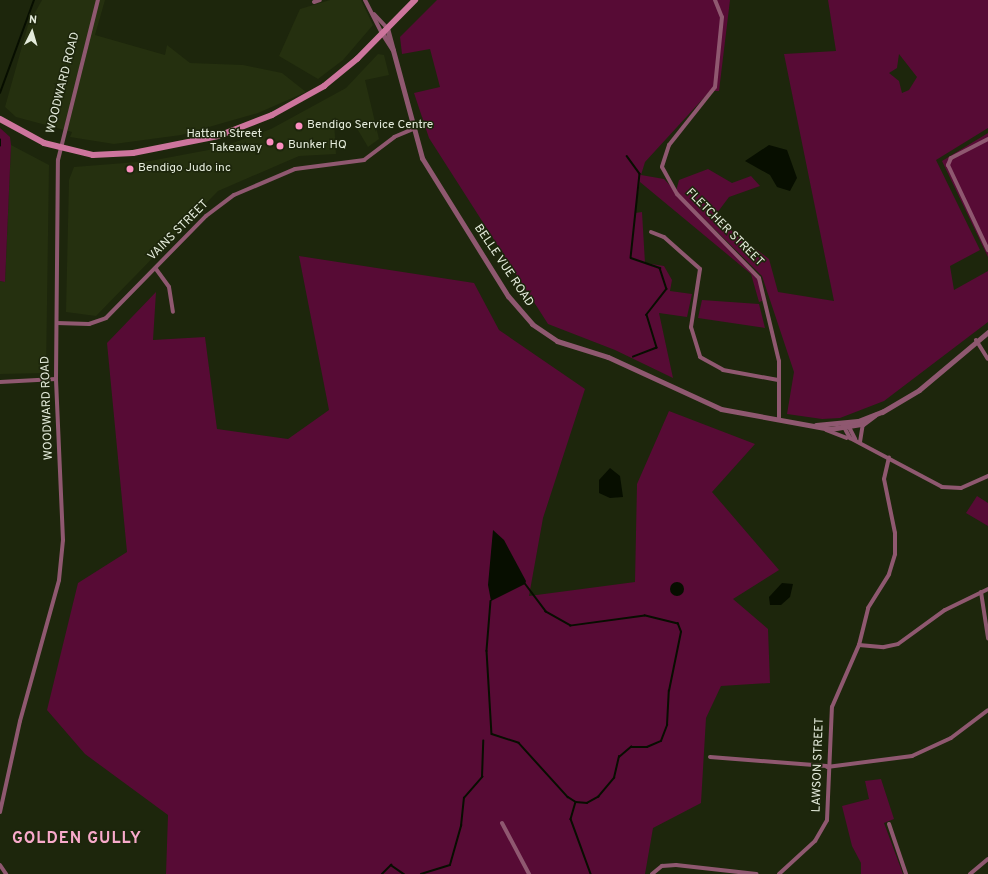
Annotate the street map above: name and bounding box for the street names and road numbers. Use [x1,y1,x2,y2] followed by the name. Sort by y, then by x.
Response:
[44,31,84,135] street label: WOODWARD ROAD
[682,186,766,270] street label: FLETCHER STREET
[146,198,212,264] street label: VAINS STREET
[470,222,536,310] street label: BELLE VUE ROAD
[39,356,57,460] street label: WOODWARD ROAD
[810,717,828,813] street label: LAWSON STREET

